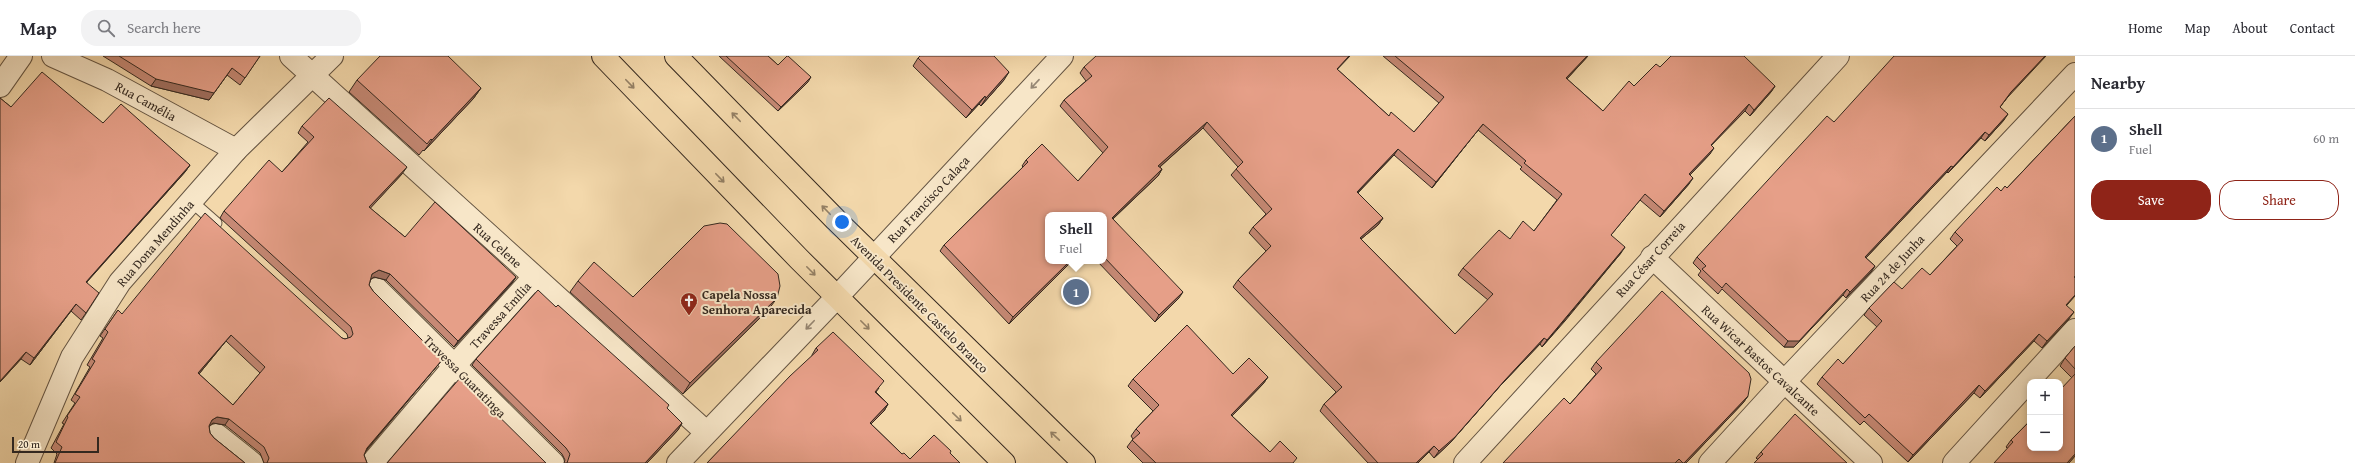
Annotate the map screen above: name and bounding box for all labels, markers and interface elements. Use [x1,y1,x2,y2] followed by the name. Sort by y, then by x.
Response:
[81,10,361,46] search box
[20,14,57,42] text: Map
[95,17,117,39] icon: search
[127,17,201,38] text: Search here
[2128,18,2163,38] text: Home
[2185,18,2210,38] text: Map
[2232,18,2268,38] text: About
[2290,18,2335,38] text: Contact
[2091,70,2145,95] text: Nearby
[112,77,180,126] street label: Rua Camélia
[625,79,635,89] one-way arrow
[1030,79,1040,89] one-way arrow
[731,112,740,122] one-way arrow
[2129,119,2162,140] text: Shell
[2101,129,2107,148] text: 1
[2313,129,2339,148] text: 60 m
[2129,140,2152,159] text: Fuel
[883,151,975,247] street label: Rua Francisco Calaça
[715,173,725,183] one-way arrow
[2091,180,2211,220] button: Save
[2219,180,2339,220] button: Share
[112,195,199,291] street label: Rua Dona Mendinha
[821,205,831,215] one-way arrow
[832,212,852,232] your location
[1045,212,1107,264] popup
[1611,217,1690,301] street label: Rua César Correia
[469,218,526,272] street label: Rua Celene
[1059,218,1093,239] text: Shell
[1856,230,1929,307] street label: Rua 24 de Junha
[846,231,993,378] street label: Avenida Presidente Castelo Branco
[1059,239,1082,258] text: Fuel
[806,266,816,276] one-way arrow
[465,277,536,353] street label: Travessa Emília
[1063,277,1089,307] pin: 1
[702,285,812,319] place label: Capela Nossa Senhora Aparecida
[679,291,699,316] church icon: Capela Nossa Senhora Aparecida
[1697,300,1824,420] street label: Rua Wicar Bastos Cavalcante
[805,320,815,330] one-way arrow
[860,320,870,330] one-way arrow
[419,331,511,423] street label: Travessa Guaratinga
[2027,379,2063,451] map controls
[2027,379,2063,415] button: +
[952,412,962,422] one-way arrow
[2027,415,2063,451] button: −
[1050,432,1060,441] one-way arrow
[12,435,99,454] scale bar
[18,436,40,452] text: 20 m

